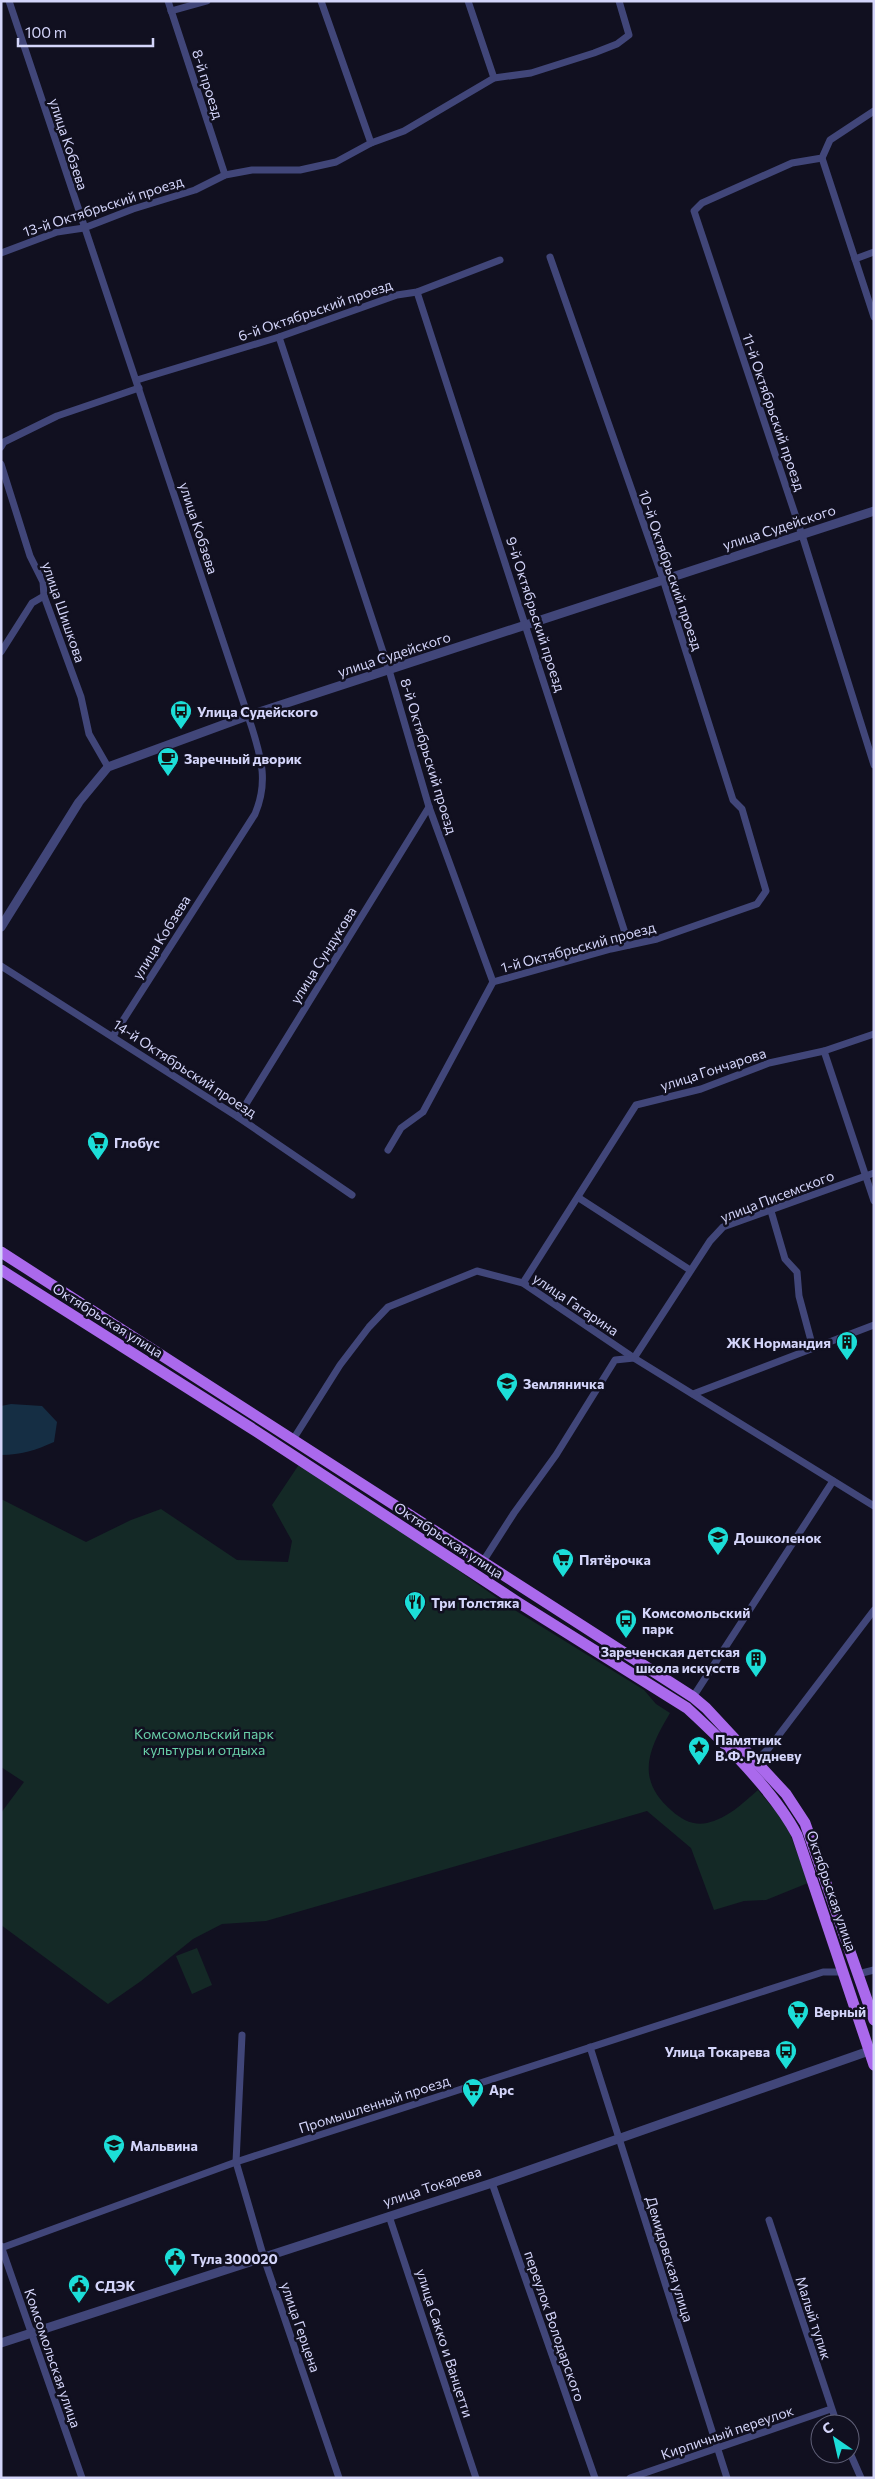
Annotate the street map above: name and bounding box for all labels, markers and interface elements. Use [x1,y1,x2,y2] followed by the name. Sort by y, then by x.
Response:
[18,15,152,47] scale bar
[25,23,67,41] text: 100 m
[189,47,227,121] street label: 8-й проезд
[46,96,92,192] street label: улица Кобзева
[21,172,185,240] street label: 13-й Октябрьский проезд
[236,276,394,344] street label: 6-й Октябрьский проезд
[739,331,809,493] street label: 11-й Октябрьский проезд
[176,480,222,576] street label: улица Кобзева
[636,488,706,652] street label: 10-й Октябрьский проезд
[720,501,838,553] street label: улица Судейского
[503,534,569,694] street label: 9-й Октябрьский проезд
[39,559,89,665] street label: улица Шишкова
[335,628,453,680] street label: улица Судейского
[397,676,461,836] street label: 8-й Октябрьский проезд
[169,699,193,730] bus stop icon: Улица Судейского
[197,703,318,720] place label: Улица Судейского
[156,746,180,777] cafe icon: Заречный дворик
[184,750,302,767] place label: Заречный дворик
[128,892,194,982] street label: улица Кобзева
[286,903,360,1007] street label: улица Сундукова
[499,918,657,976] street label: 1-й Октябрьский проезд
[110,1015,260,1121] street label: 14-й Октябрьский проезд
[658,1044,768,1094] street label: улица Гончарова
[86,1130,110,1161] supermarket icon: Глобус
[114,1134,160,1151] place label: Глобус
[718,1166,836,1226] street label: улица Писемского
[530,1269,622,1339] street label: улица Гагарина
[50,1279,166,1361] street label: Октябрьская улица
[835,1330,859,1361] building icon: ЖК Нормандия
[726,1334,831,1351] place label: ЖК Нормандия
[495,1371,519,1402] school or university icon: Земляничка
[523,1375,604,1392] place label: Земляничка
[391,1498,507,1582] street label: Октябрьская улица
[706,1525,730,1556] school or university icon: Дошколенок
[734,1529,822,1546] place label: Дошколенок
[551,1547,575,1578] supermarket icon: Пятёрочка
[579,1551,651,1568] place label: Пятёрочка
[403,1590,427,1621] restaurant icon: Три Толстяка
[431,1594,519,1611] place label: Три Толстяка
[642,1604,750,1637] place label: Комсомольский парк
[614,1608,638,1639] bus stop icon: Комсомольский парк
[601,1643,740,1676] place label: Зареченская детская школа искусств
[744,1647,768,1678] building icon: Зареченская детская школа искусств
[134,1725,274,1758] park label: Комсомольский парк культуры и отдыха
[715,1731,802,1764] place label: Памятник В.Ф. Рудневу
[687,1735,711,1766] place icon: Памятник В.Ф. Рудневу
[803,1828,861,1954] street label: Октябрьская улица
[786,1999,810,2030] supermarket icon: Верный
[814,2003,866,2020] place label: Верный
[774,2039,798,2070] bus stop icon: Улица Токарева
[664,2043,770,2060] place label: Улица Токарева
[296,2072,452,2136] street label: Промышленный проезд
[461,2077,485,2108] supermarket icon: Арс
[489,2081,514,2098] place label: Арс
[102,2133,126,2164] school or university icon: Мальвина
[130,2137,198,2154] place label: Мальвина
[381,2162,483,2210] street label: улица Токарева
[643,2194,697,2324] street label: Демидовская улица
[163,2246,187,2277] public building icon: Тула 300020
[521,2248,589,2404] street label: переулок Володарского
[191,2250,278,2267] place label: Тула 300020
[413,2267,477,2419] street label: улица Сакко и Ванцетти
[67,2273,91,2304] public building icon: СДЭК
[793,2274,836,2362] street label: Малый тупик
[95,2277,135,2294] place label: СДЭК
[278,2280,324,2374] street label: улица Герцена
[21,2286,85,2430] street label: Комсомольская улица
[658,2401,796,2463] street label: Кирпичный переулок
[810,2414,860,2464] north arrow
[819,2418,836,2438] text: С

